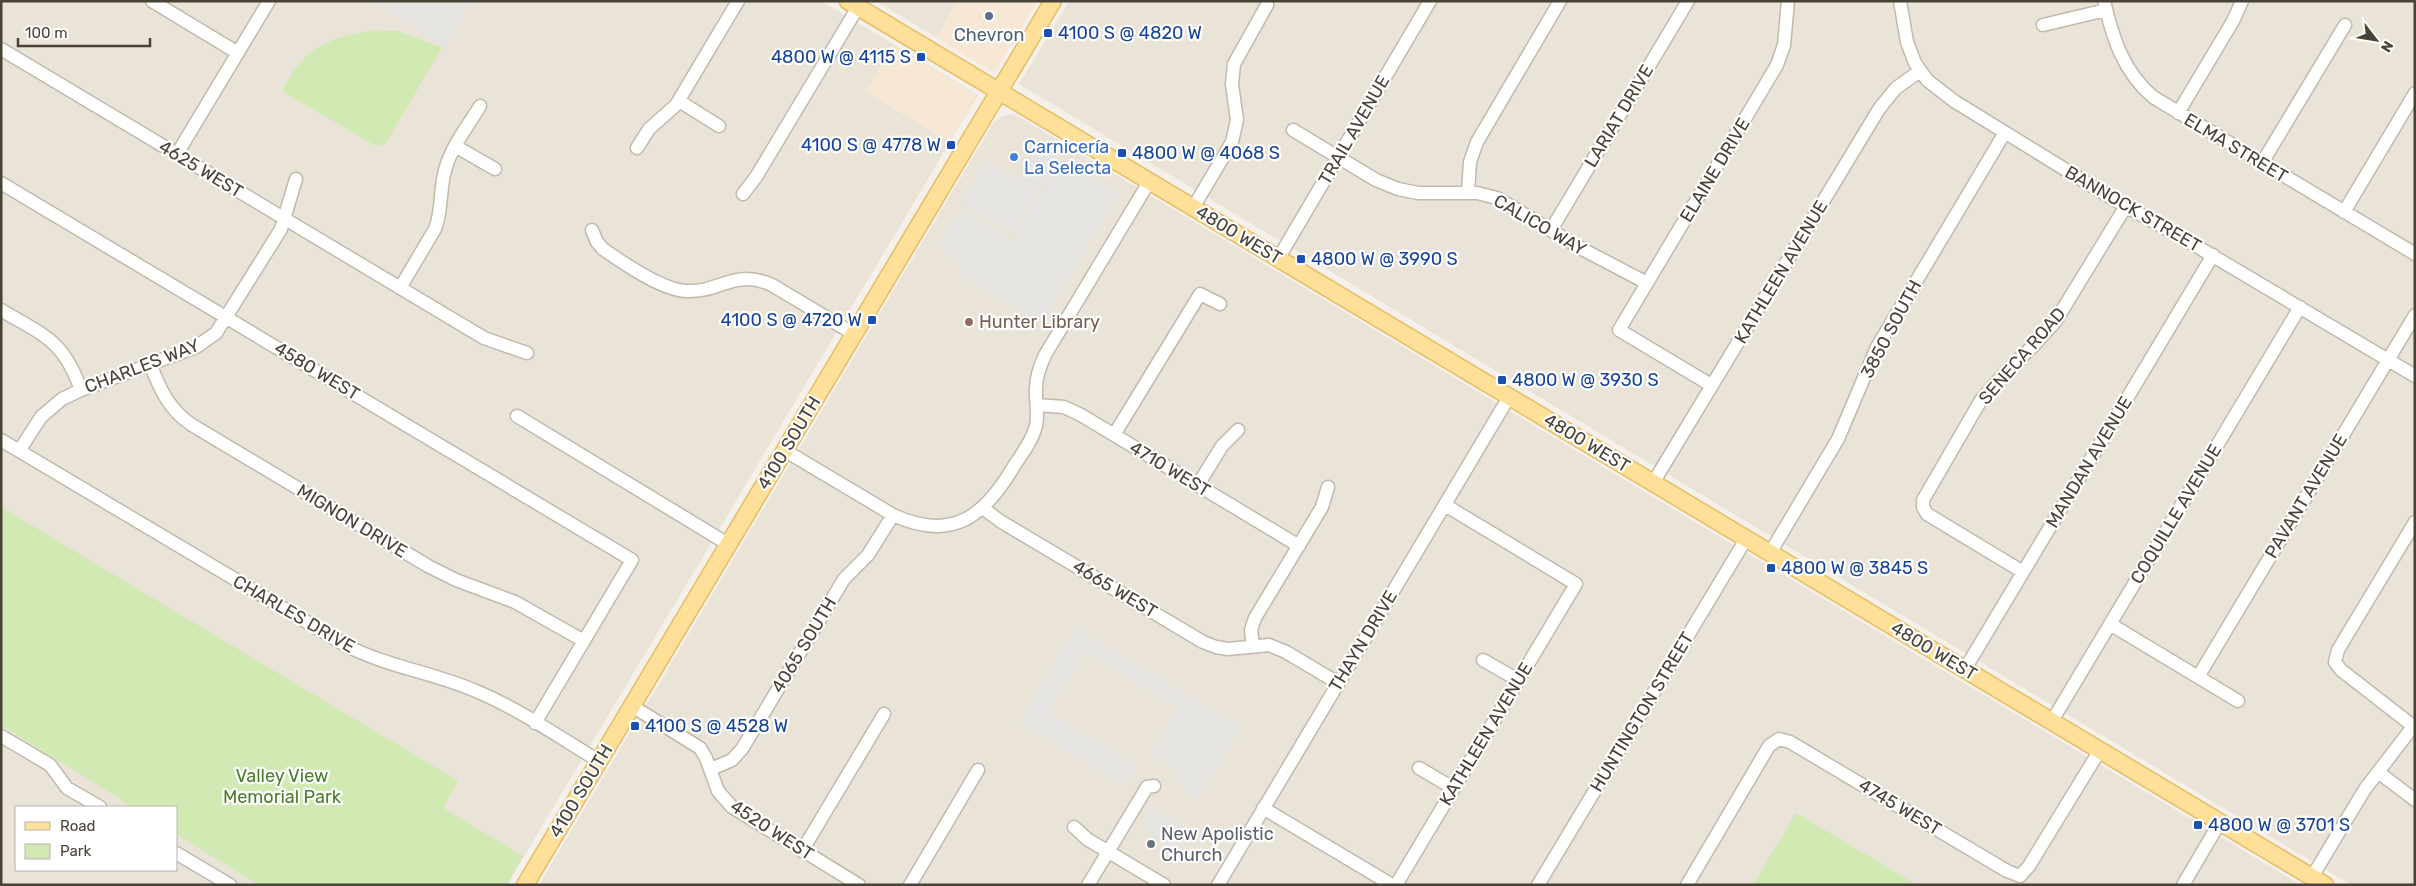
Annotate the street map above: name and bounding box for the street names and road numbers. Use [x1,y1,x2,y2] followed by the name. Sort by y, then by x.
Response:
[1580,61,1658,171] street label: LARIAT DRIVE
[1314,71,1394,189] street label: TRAIL AVENUE
[2180,108,2292,188] street label: ELMA STREET
[1675,114,1755,226] street label: ELAINE DRIVE
[155,135,247,203] street label: 4625 WEST
[2061,161,2205,257] street label: BANNOCK STREET
[1490,190,1591,261] street label: CALICO WAY
[1730,196,1832,348] street label: KATHLEEN AVENUE
[1192,201,1286,269] street label: 4800 WEST
[1856,276,1926,382] street label: 3850 SOUTH
[1974,303,2070,409] street label: SENECA ROAD
[81,334,203,398] street label: CHARLES WAY
[270,337,364,405] street label: 4580 WEST
[753,392,825,494] street label: 4100 SOUTH
[2041,392,2137,532] street label: MANDAN AVENUE
[1540,409,1634,477] street label: 4800 WEST
[2260,430,2352,562] street label: PAVANT AVENUE
[1126,436,1214,502] street label: 4710 WEST
[2126,440,2226,588] street label: COQUILLE AVENUE
[293,479,411,563] street label: MIGNON DRIVE
[1069,555,1161,623] street label: 4665 WEST
[229,570,359,658] street label: CHARLES DRIVE
[1324,586,1402,696] street label: THAYN DRIVE
[767,593,841,697] street label: 4065 SOUTH
[1887,617,1981,685] street label: 4800 WEST
[1586,628,1698,796] street label: HUNTINGTON STREET
[1435,658,1537,810] street label: KATHLEEN AVENUE
[545,740,617,842] street label: 4100 SOUTH
[1855,774,1945,840] street label: 4745 WEST
[726,795,818,865] street label: 4520 WEST

